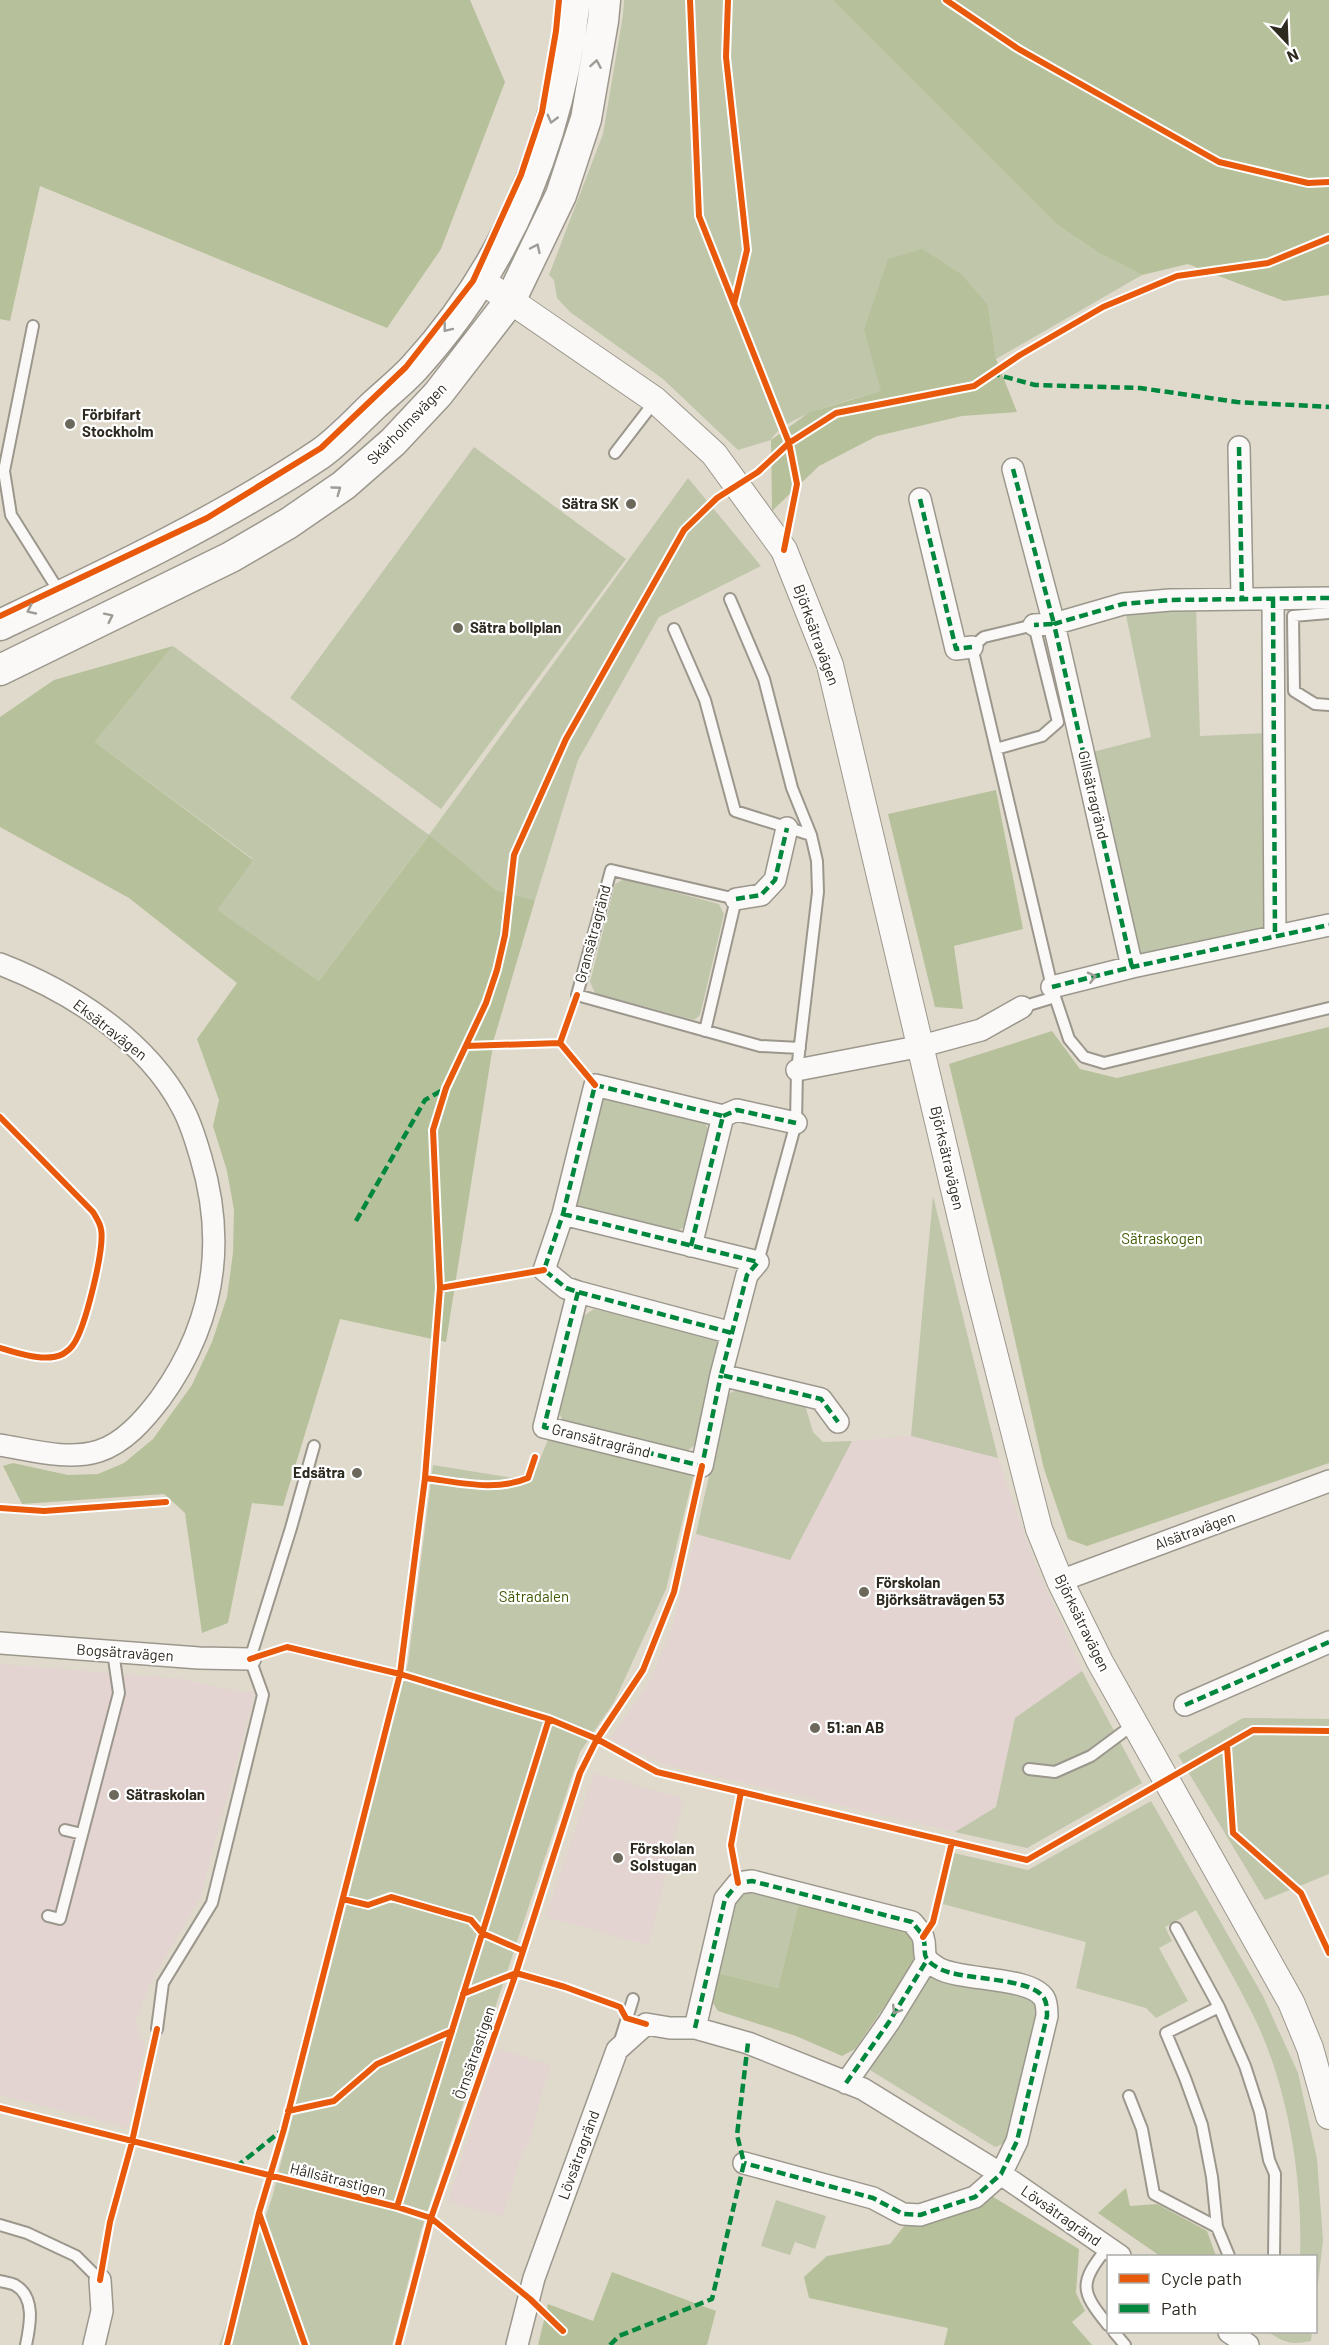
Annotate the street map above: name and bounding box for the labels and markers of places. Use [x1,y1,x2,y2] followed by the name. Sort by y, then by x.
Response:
[82,405,154,440] place label: Förbifart Stockholm
[63,417,77,431] marker: Förbifart Stockholm
[562,494,620,512] place label: Sätra SK
[624,497,638,511] marker: Sätra SK
[470,618,561,636] place label: Sätra bollplan
[451,621,465,635] marker: Sätra bollplan
[293,1463,345,1481] place label: Edsätra
[350,1466,364,1480] marker: Edsätra
[876,1573,1005,1608] place label: Förskolan Björksätravägen 53
[857,1585,871,1599] marker: Förskolan Björksätravägen 53
[827,1718,884,1736] place label: 51:an AB
[808,1721,822,1735] marker: 51:an AB
[126,1785,205,1803] place label: Sätraskolan
[107,1788,121,1802] marker: Sätraskolan
[630,1839,697,1874] place label: Förskolan Solstugan
[611,1851,625,1865] marker: Förskolan Solstugan

